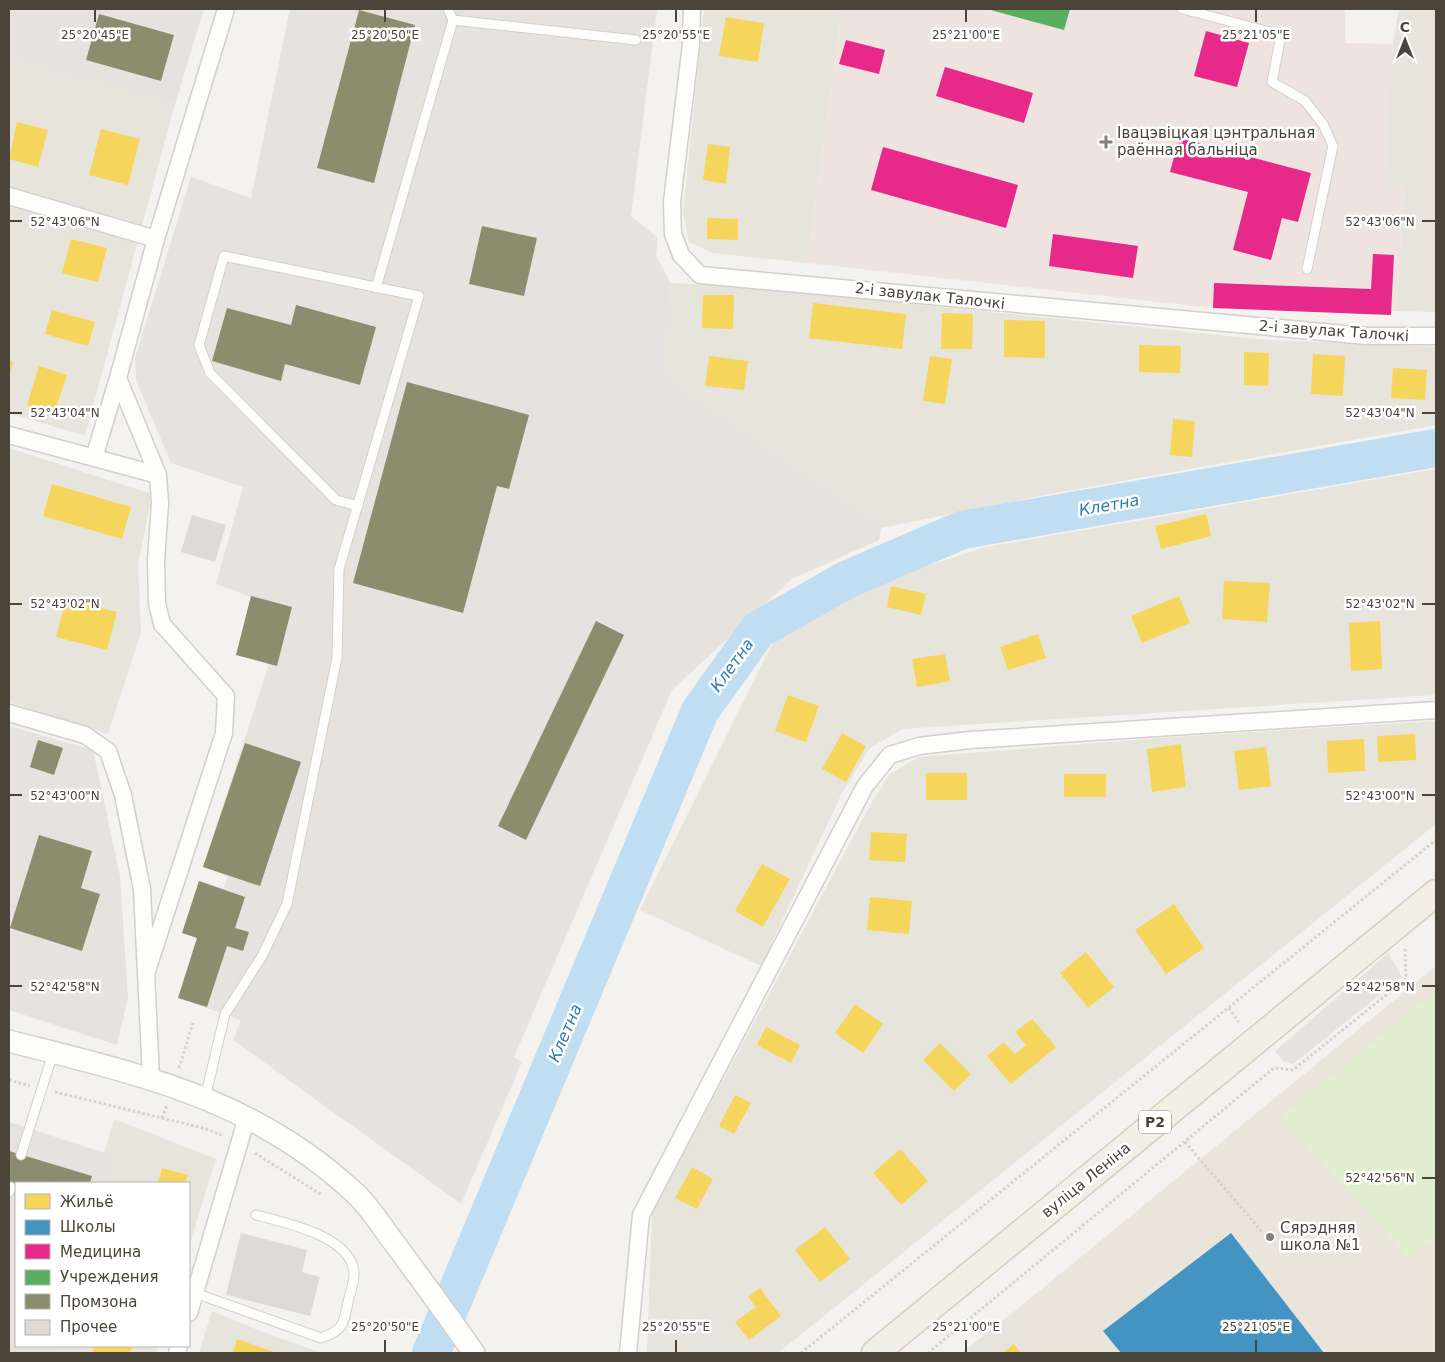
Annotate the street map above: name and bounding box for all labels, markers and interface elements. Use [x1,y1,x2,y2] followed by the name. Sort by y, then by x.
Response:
[1380,15,1430,65] north arrow
[1400,19,1410,35] text: С
[61,28,129,42] text: 25°20'45"E
[351,28,419,42] text: 25°20'50"E
[642,28,710,42] text: 25°20'55"E
[932,28,1000,42] text: 25°21'00"E
[1222,28,1290,42] text: 25°21'05"E
[1117,124,1315,159] place label: Івацэвіцкая цэнтральная раённая бальніца
[1099,135,1113,149] marker: Івацэвіцкая цэнтральная раённая бальніца
[30,215,100,229] text: 52°43'06"N
[1345,215,1415,229] text: 52°43'06"N
[854,279,1006,313] street label: 2-і завулак Талочкі
[1258,317,1410,345] street label: 2-і завулак Талочкі
[30,406,100,420] text: 52°43'04"N
[1345,406,1415,420] text: 52°43'04"N
[1077,490,1141,520] water label: Клетна
[30,597,100,611] text: 52°43'02"N
[1345,597,1415,611] text: 52°43'02"N
[706,635,758,695] water label: Клетна
[30,789,100,803] text: 52°43'00"N
[1345,789,1415,803] text: 52°43'00"N
[30,980,100,994] text: 52°42'58"N
[1345,980,1415,994] text: 52°42'58"N
[544,1001,586,1065] water label: Клетна
[1139,1110,1171,1134] road number: Р2
[1038,1139,1134,1221] street label: вуліца Леніна
[1345,1171,1415,1185] text: 52°42'56"N
[15,1182,190,1347] legend
[60,1193,114,1211] text: Жильё
[60,1218,116,1236] text: Школы
[1280,1219,1361,1254] place label: Сярэдняя школа №1
[1264,1231,1276,1243] marker: Сярэдняя школа №1
[60,1243,141,1261] text: Медицина
[60,1268,158,1286] text: Учреждения
[60,1293,137,1311] text: Промзона
[60,1318,117,1336] text: Прочее
[351,1320,419,1334] text: 25°20'50"E
[642,1320,710,1334] text: 25°20'55"E
[932,1320,1000,1334] text: 25°21'00"E
[1222,1320,1290,1334] text: 25°21'05"E

